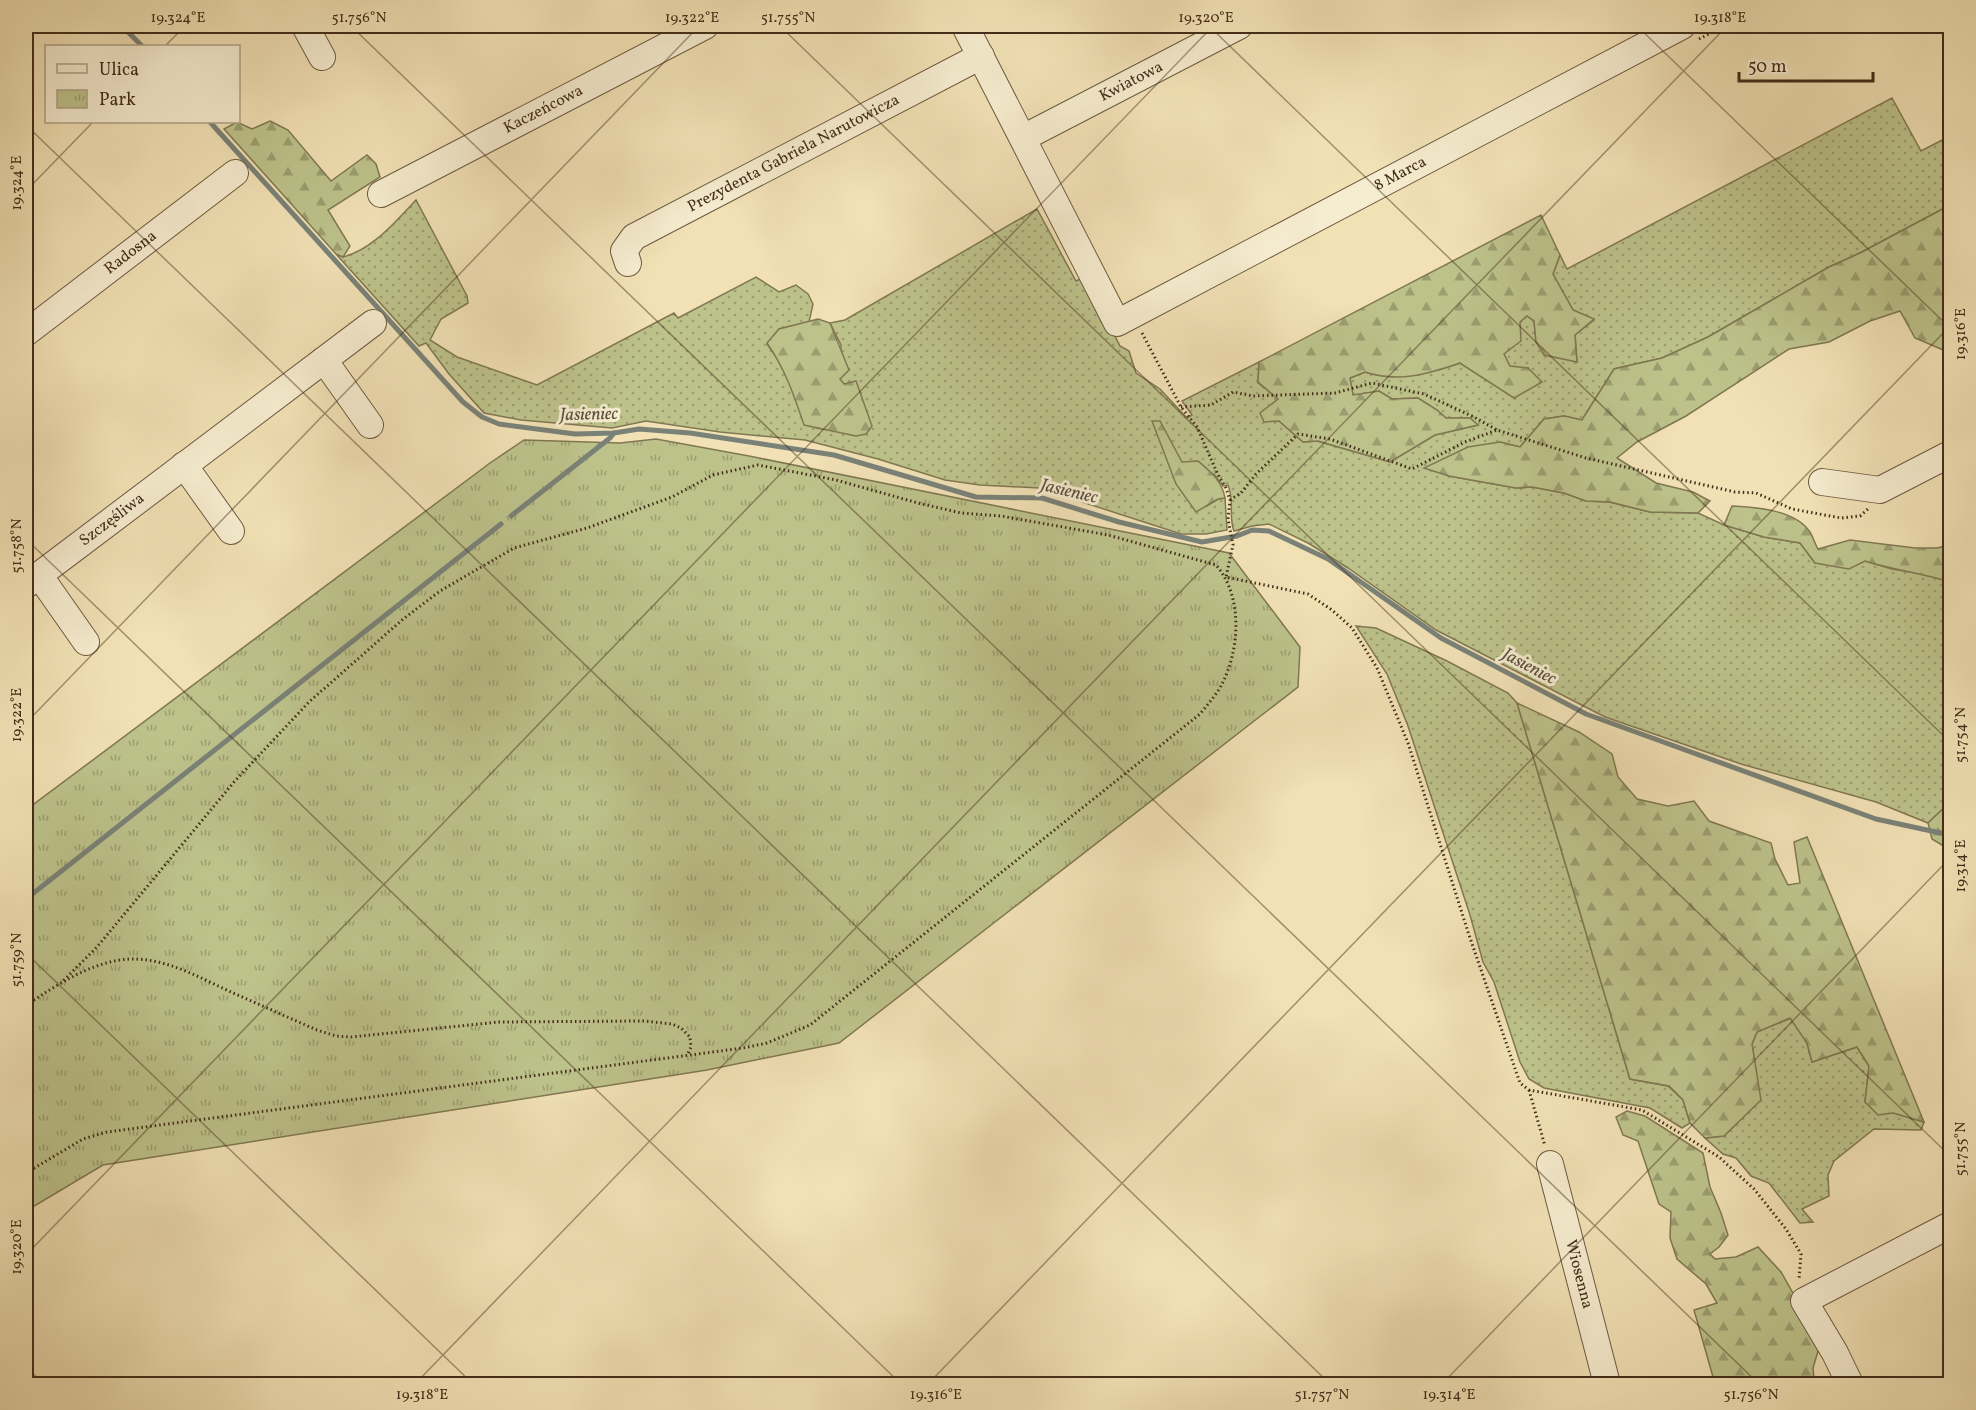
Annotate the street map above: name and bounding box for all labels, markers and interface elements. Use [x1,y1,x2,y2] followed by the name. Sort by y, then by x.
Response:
[151,8,205,29] text: 19.324°E
[331,8,387,29] text: 51.756°N
[665,8,719,29] text: 19.322°E
[761,8,815,29] text: 51.755°N
[1178,8,1234,29] text: 19.320°E
[1694,8,1746,29] text: 19.318°E
[45,45,240,123] legend
[1739,45,1872,83] scale bar
[1748,55,1787,80] text: 50 m
[1096,56,1167,107] street label: Kwiatowa
[99,58,139,83] text: Ulica
[500,80,587,140] street label: Kaczeńcowa
[99,88,136,113] text: Park
[684,89,904,218] street label: Prezydenta Gabriela Narutowicza
[1371,151,1431,197] street label: 8 Marca
[7,156,28,210] text: 19.324°E
[100,226,162,280] street label: Radosna
[1951,308,1972,360] text: 19.316°E
[558,402,619,428] water label: Jasieniec
[1036,473,1101,511] water label: Jasieniec
[75,488,149,552] street label: Szczęśliwa
[7,518,28,574] text: 51.758°N
[1496,641,1561,692] water label: Jasieniec
[7,688,28,742] text: 19.322°E
[1951,707,1972,763] text: 51.754°N
[1951,839,1972,893] text: 19.314°E
[7,933,28,987] text: 51.759°N
[1951,1122,1972,1176] text: 51.755°N
[7,1219,28,1275] text: 19.320°E
[1559,1237,1598,1311] street label: Wiosenna
[396,1385,448,1406] text: 19.318°E
[910,1385,962,1406] text: 19.316°E
[1295,1385,1349,1406] text: 51.757°N
[1422,1385,1476,1406] text: 19.314°E
[1723,1385,1779,1406] text: 51.756°N

